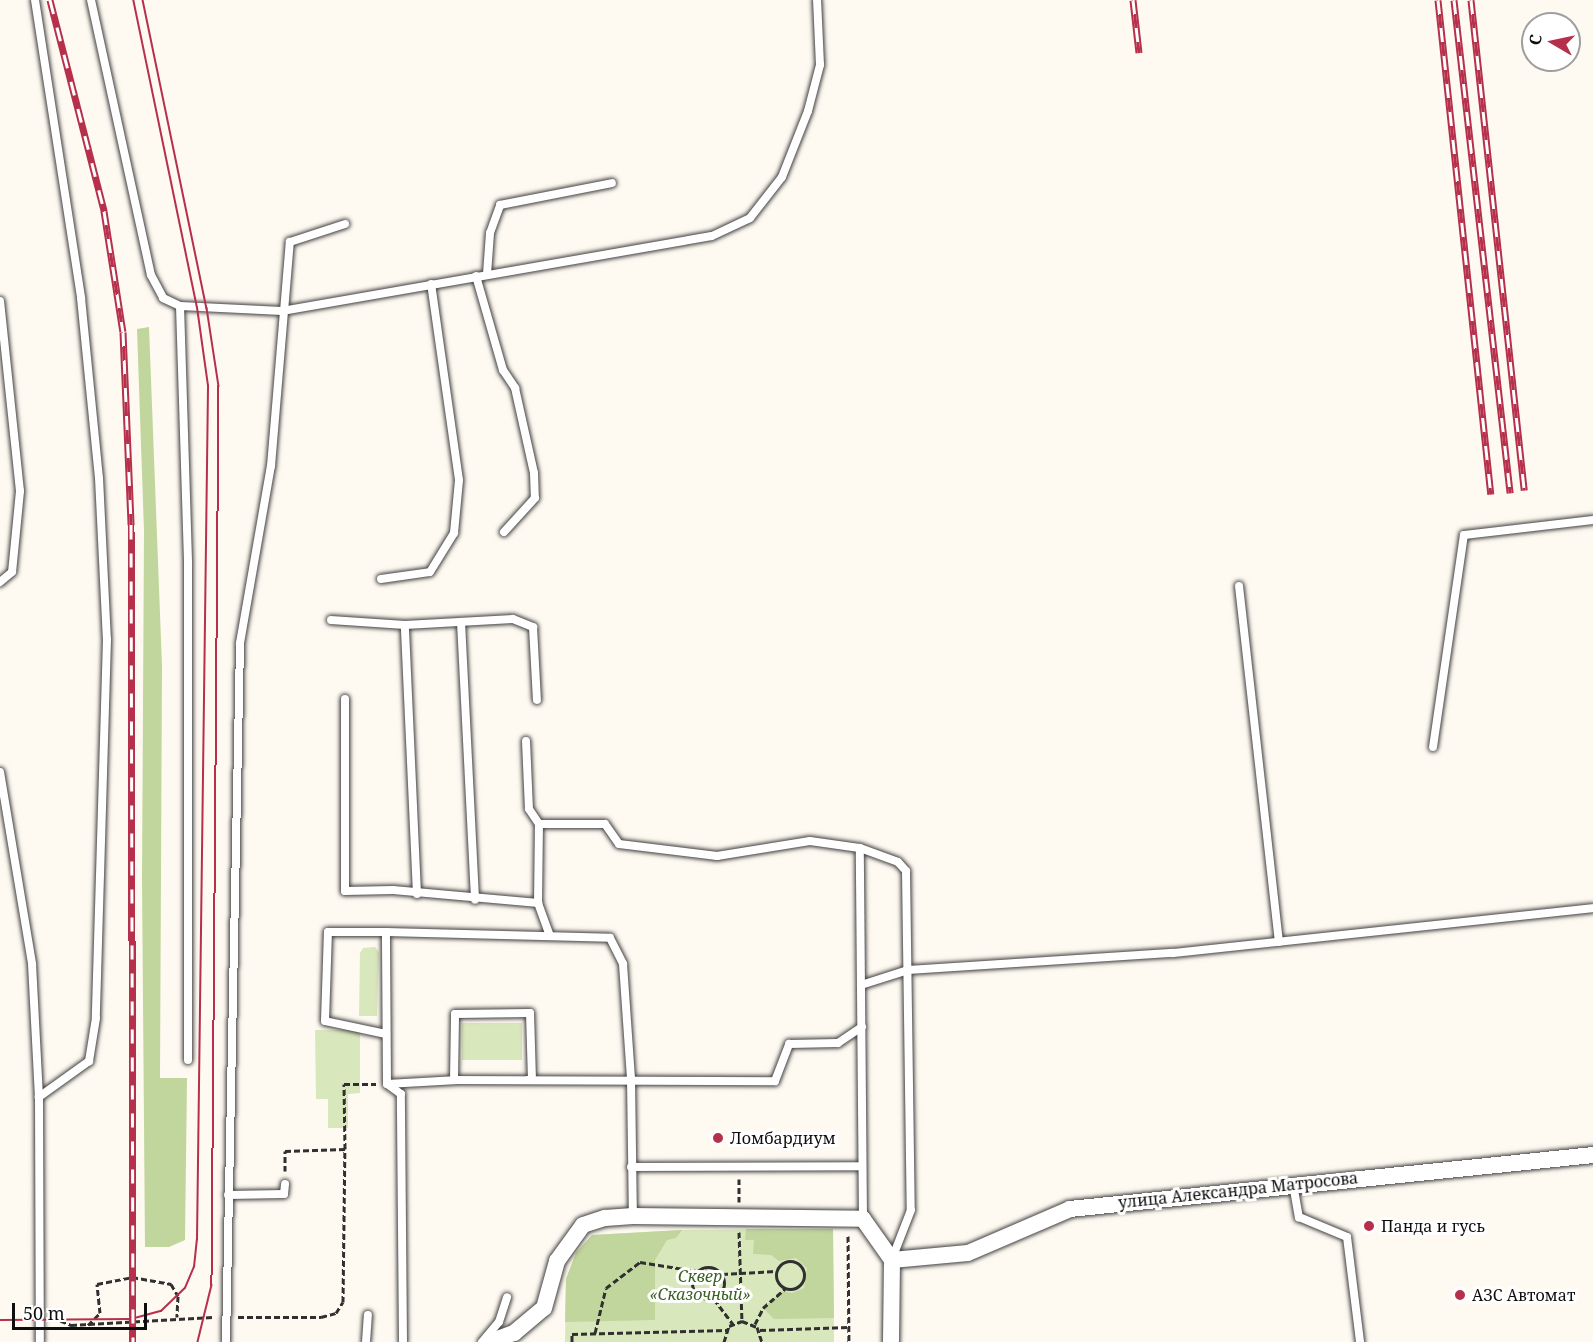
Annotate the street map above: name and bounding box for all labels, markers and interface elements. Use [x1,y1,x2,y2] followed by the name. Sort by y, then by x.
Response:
[1521,12,1581,72] north arrow
[1524,33,1547,46] text: С
[730,1128,836,1148] place label: Ломбардиум
[711,1131,725,1145] marker: Ломбардиум
[1117,1168,1359,1212] street label: улица Александра Матросова
[1381,1216,1485,1236] place label: Панда и гусь
[1362,1219,1376,1233] marker: Панда и гусь
[649,1266,751,1304] park label: Сквер «Сказочный»
[1472,1285,1575,1305] place label: АЗС Автомат
[1453,1288,1467,1302] marker: АЗС Автомат
[15,1291,150,1329] scale bar
[23,1301,65,1325] text: 50 m

